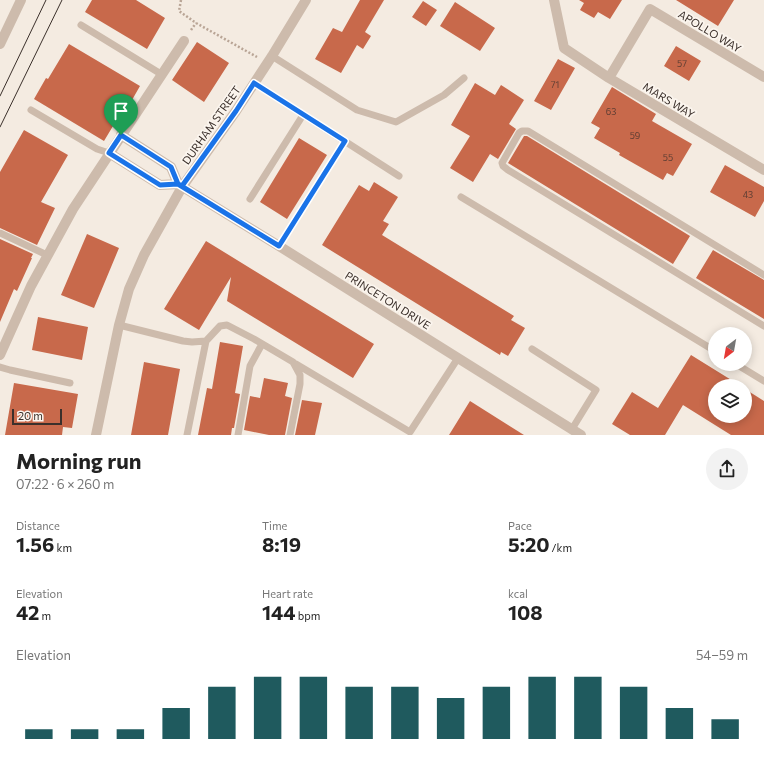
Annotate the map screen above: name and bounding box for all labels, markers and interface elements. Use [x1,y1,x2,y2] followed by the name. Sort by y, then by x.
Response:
[676,7,744,55] street label: APOLLO WAY
[677,58,687,69] house number: 57
[551,79,559,90] house number: 71
[641,79,697,121] street label: MARS WAY
[179,83,243,167] street label: DURHAM STREET
[104,94,138,135] pin
[110,100,132,122] icon: arrive
[606,106,616,117] house number: 63
[630,130,640,141] house number: 59
[663,152,673,163] house number: 55
[743,189,753,200] house number: 43
[343,268,433,332] street label: PRINCETON DRIVE
[708,327,752,371] north arrow
[708,327,752,423] map controls
[708,379,752,423] button: layers
[12,407,62,426] scale bar
[18,409,43,422] text: 20 m
[16,447,142,474] text: Morning run
[706,448,748,490] button: share
[16,476,114,492] text: 07:22 · 6 × 260 m
[16,519,60,532] text: Distance
[262,519,287,532] text: Time
[508,519,532,532] text: Pace
[16,532,54,556] text: 1.56
[262,532,301,556] text: 8:19
[508,532,550,556] text: 5:20
[54,541,72,554] text: km
[550,541,572,554] text: /km
[16,587,62,600] text: Elevation
[262,587,313,600] text: Heart rate
[508,587,528,600] text: kcal
[16,600,40,624] text: 42
[262,600,296,624] text: 144
[508,600,543,624] text: 108
[40,609,51,622] text: m
[296,609,320,622] text: bpm
[16,647,71,663] text: Elevation
[696,647,748,663] text: 54–59 m

